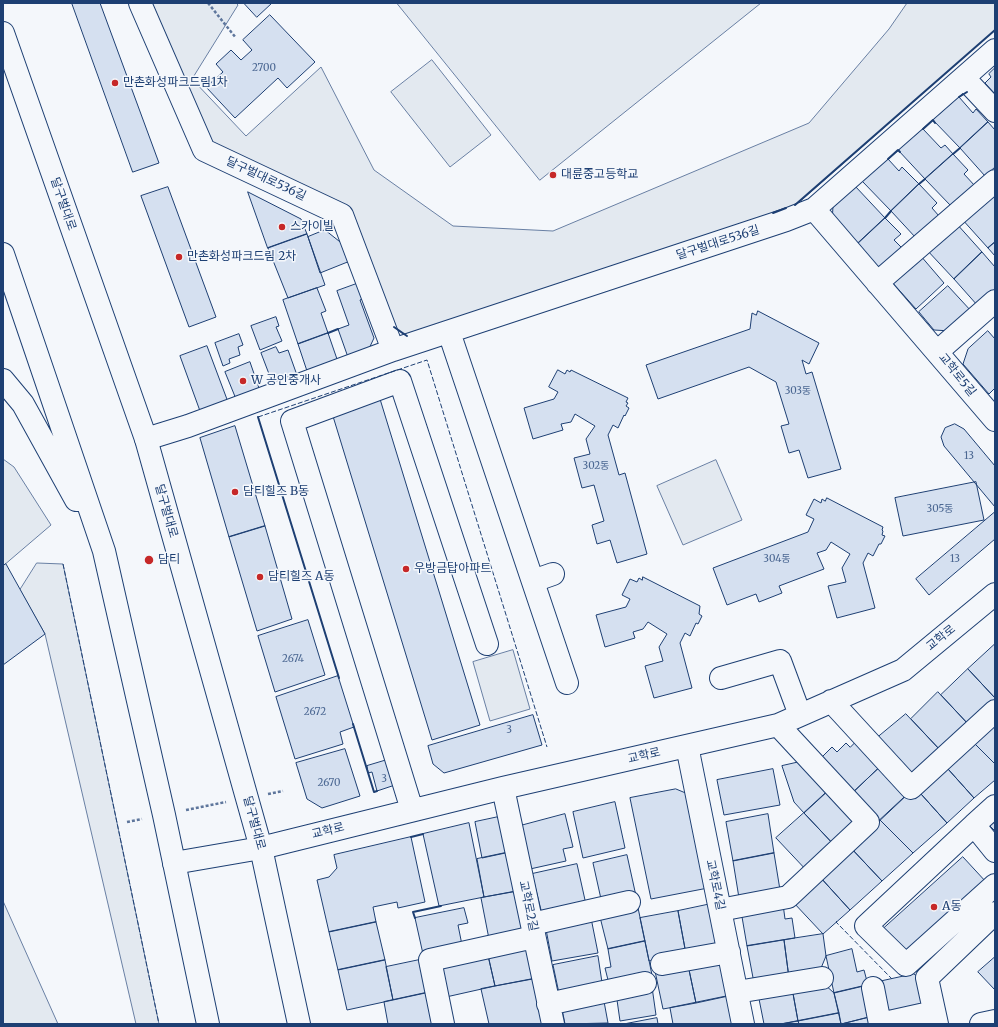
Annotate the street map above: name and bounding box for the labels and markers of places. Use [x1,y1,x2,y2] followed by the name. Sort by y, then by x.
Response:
[123,76,228,90] place label: 만촌화성파크드림1차
[110,78,120,88] marker: 만촌화성파크드림1차
[561,168,638,182] place label: 대륜중고등학교
[548,170,558,180] marker: 대륜중고등학교
[290,220,334,234] place label: 스카이빌
[277,222,287,232] marker: 스카이빌
[187,250,296,264] place label: 만촌화성파크드림 2차
[174,252,184,262] marker: 만촌화성파크드림 2차
[251,374,321,388] place label: W 공인중개사
[238,376,248,386] marker: W 공인중개사
[243,485,309,499] place label: 담티힐즈 B동
[230,487,240,497] marker: 담티힐즈 B동
[158,553,180,567] place label: 담티
[143,554,155,566] marker: 담티
[414,562,491,576] place label: 우방금탑아파트
[401,564,411,574] marker: 우방금탑아파트
[268,570,335,584] place label: 담티힐즈 A동
[255,572,265,582] marker: 담티힐즈 A동
[942,900,961,914] place label: A동
[929,902,939,912] marker: A동

